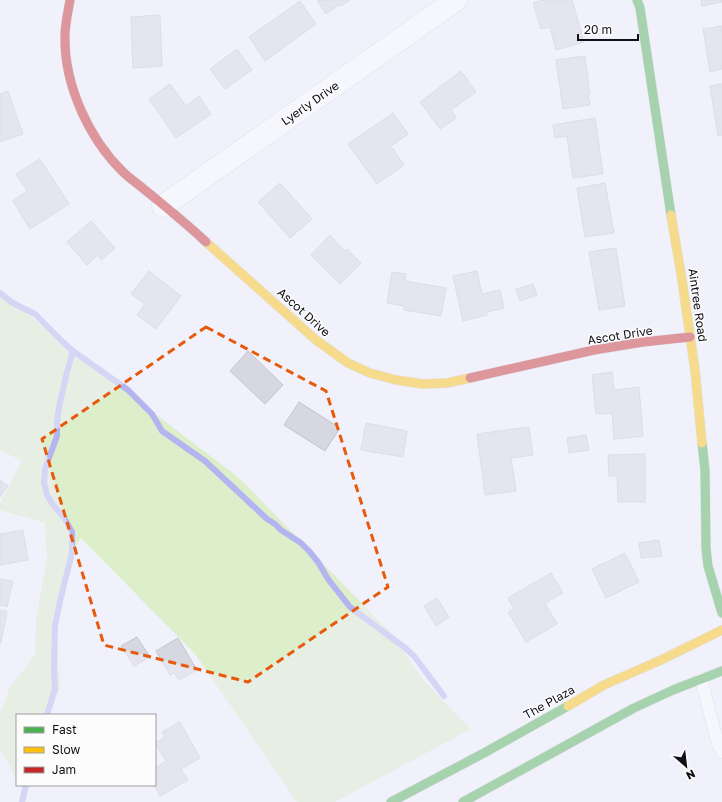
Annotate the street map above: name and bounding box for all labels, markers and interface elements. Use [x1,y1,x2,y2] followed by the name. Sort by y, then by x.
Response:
[578,16,638,42] scale bar
[584,22,612,37] text: 20 m
[278,78,342,128] street label: Lyerly Drive
[685,267,711,343] street label: Aintree Road
[275,284,333,340] street label: Ascot Drive
[586,322,654,348] street label: Ascot Drive
[521,682,577,722] street label: The Plaza
[16,714,156,786] legend
[52,722,77,737] text: Fast
[52,742,80,757] text: Slow
[666,746,706,786] north arrow
[52,762,76,777] text: Jam
[684,768,698,783] text: N

